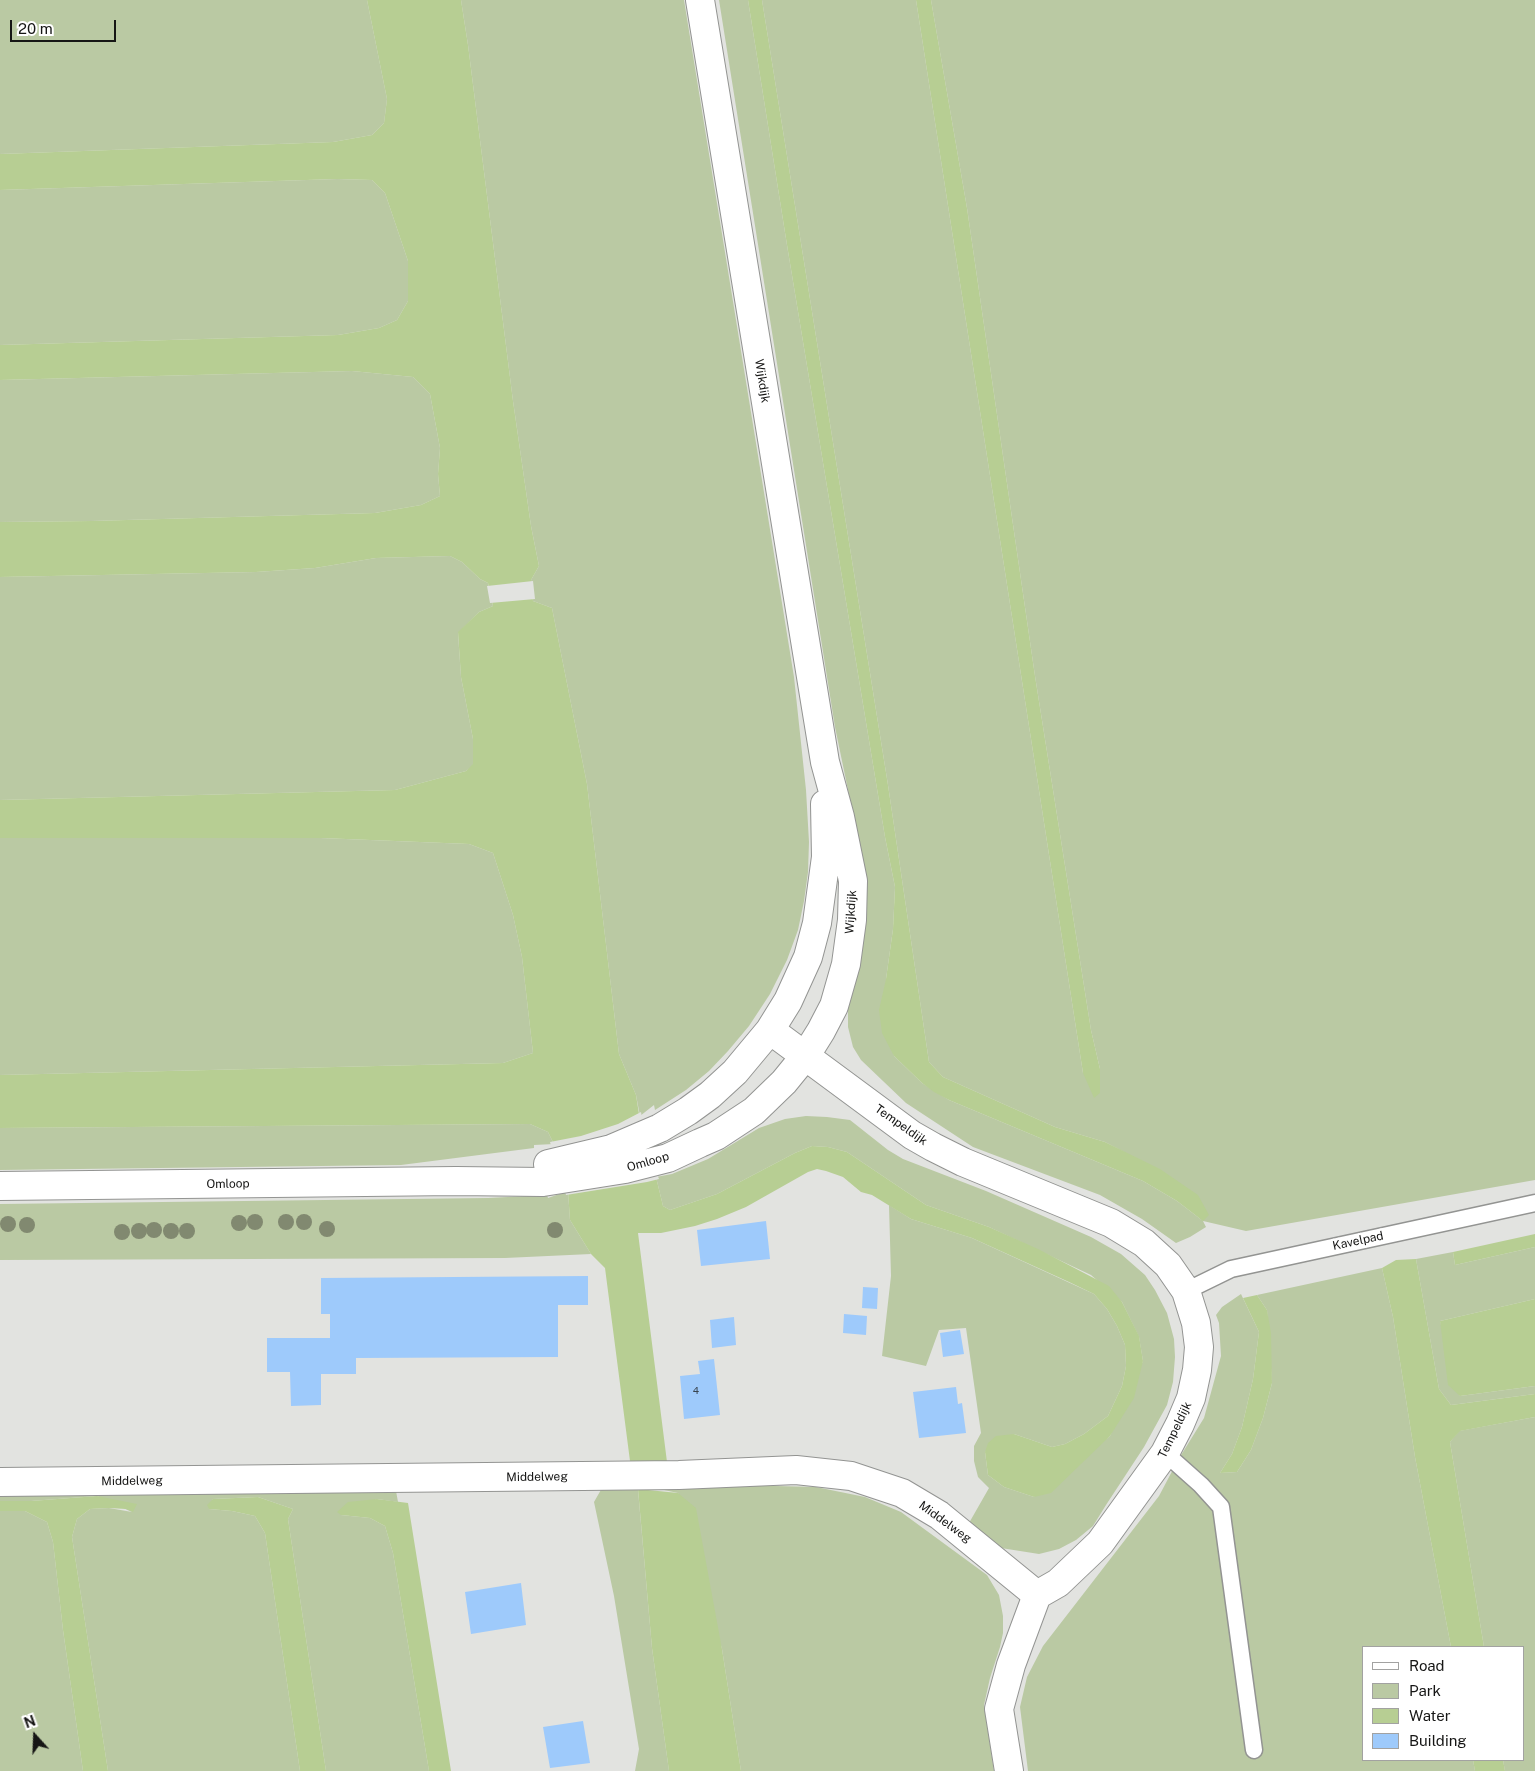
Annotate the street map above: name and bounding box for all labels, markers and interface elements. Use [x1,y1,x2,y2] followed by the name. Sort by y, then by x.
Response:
[12,10,119,42] scale bar
[18,20,53,37] text: 20 m
[751,358,773,404] street label: Wijkdijk
[842,889,860,935] street label: Wijkdijk
[872,1102,930,1148] street label: Tempeldijk
[625,1149,671,1175] street label: Omloop
[206,1176,250,1192] street label: Omloop
[1331,1229,1385,1253] street label: Kavelpad
[693,1385,699,1397] house number: 4
[1155,1399,1195,1461] street label: Tempeldijk
[506,1469,568,1485] street label: Middelweg
[101,1473,163,1489] street label: Middelweg
[916,1498,974,1546] street label: Middelweg
[1362,1646,1525,1761] legend
[1409,1657,1445,1674] text: Road
[1409,1682,1441,1699] text: Park
[1409,1707,1451,1724] text: Water
[10,1711,60,1761] north arrow
[22,1713,38,1731] text: N
[1409,1732,1467,1749] text: Building

